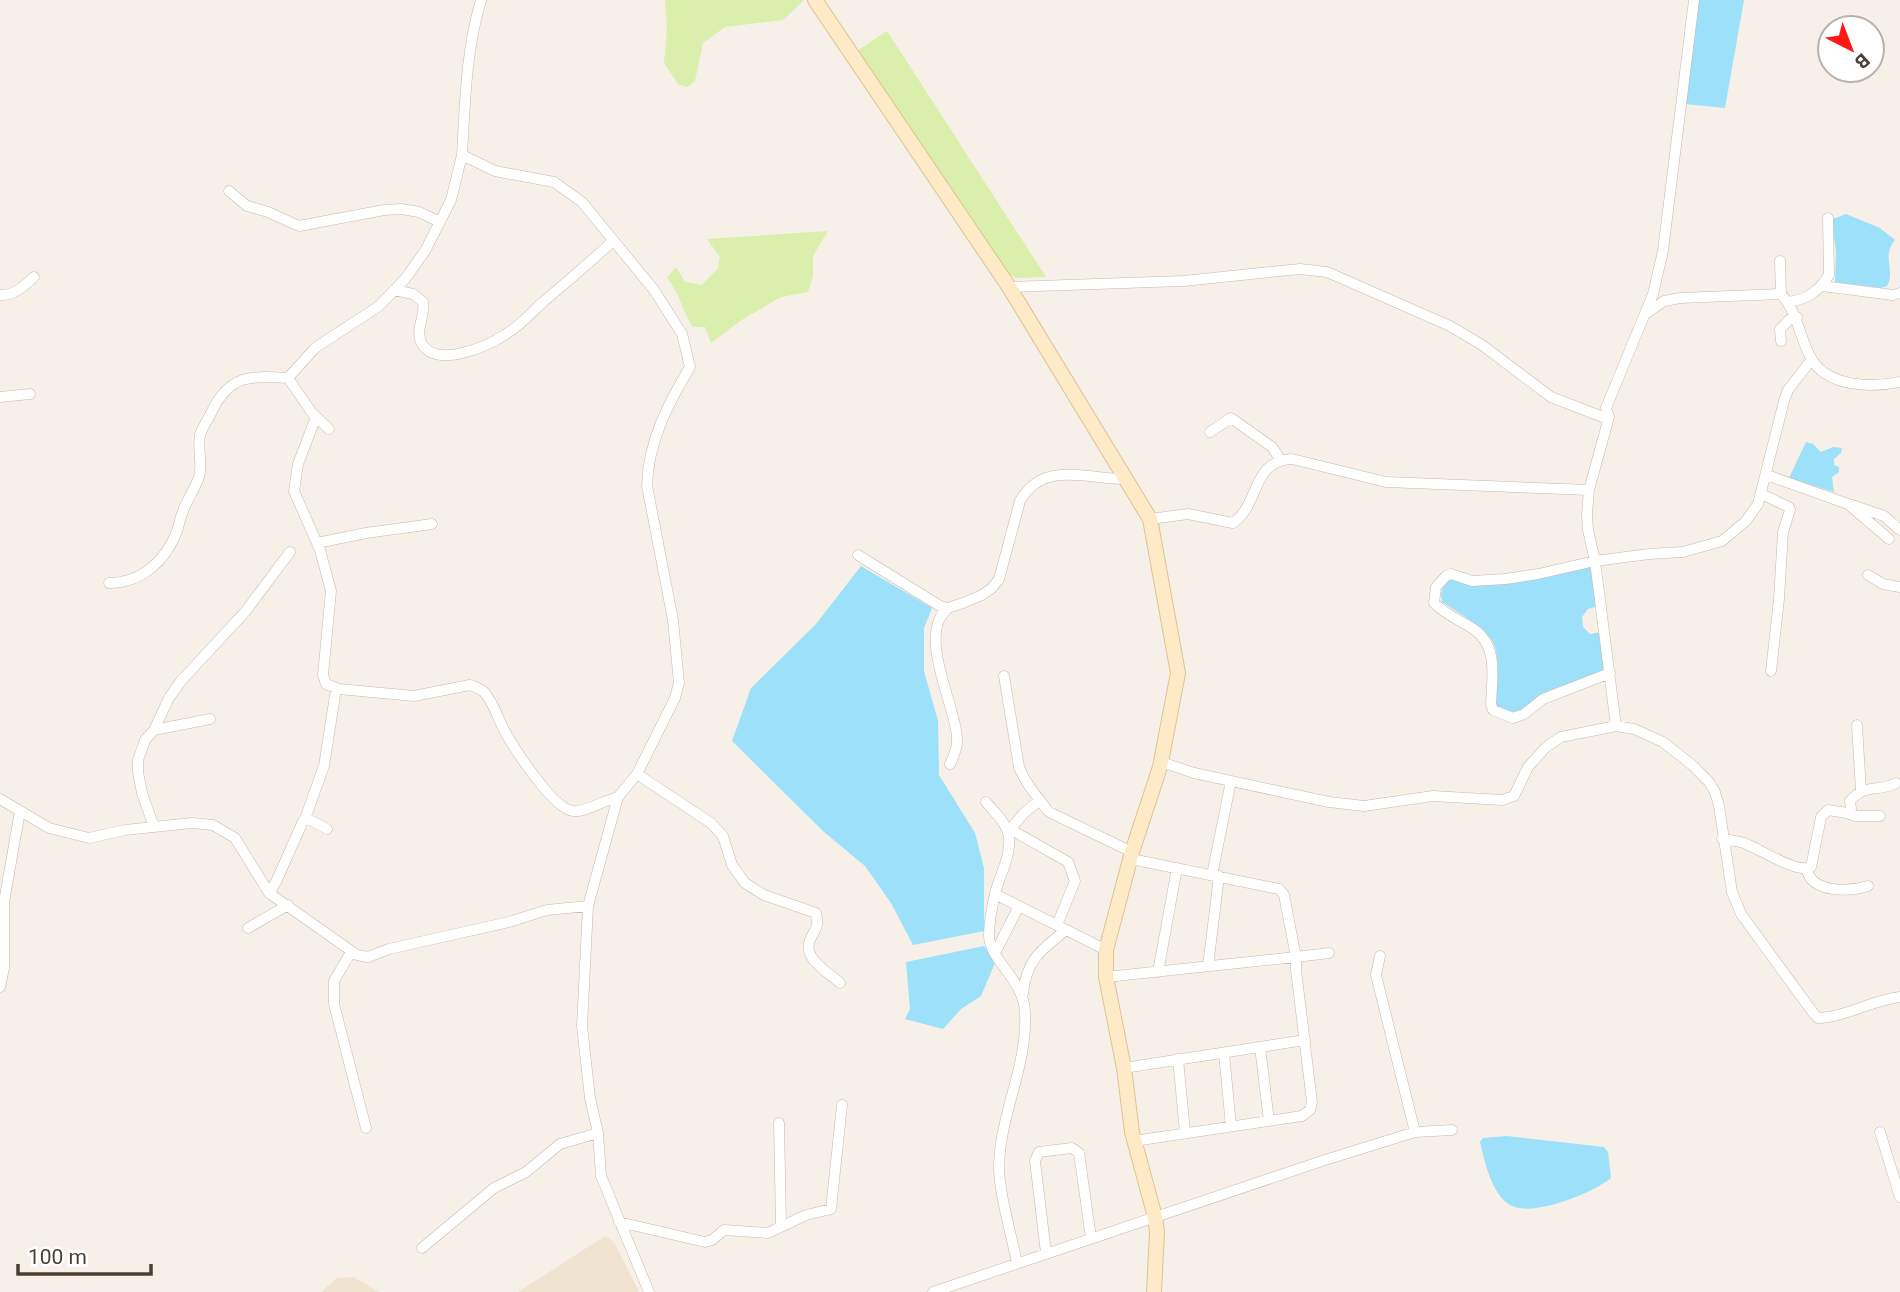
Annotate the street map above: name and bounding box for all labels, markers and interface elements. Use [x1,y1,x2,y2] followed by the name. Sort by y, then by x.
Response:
[1816,14,1886,84] north arrow
[1850,49,1874,74] text: B
[18,1232,150,1276] scale bar
[28,1245,87,1269] text: 100 m

